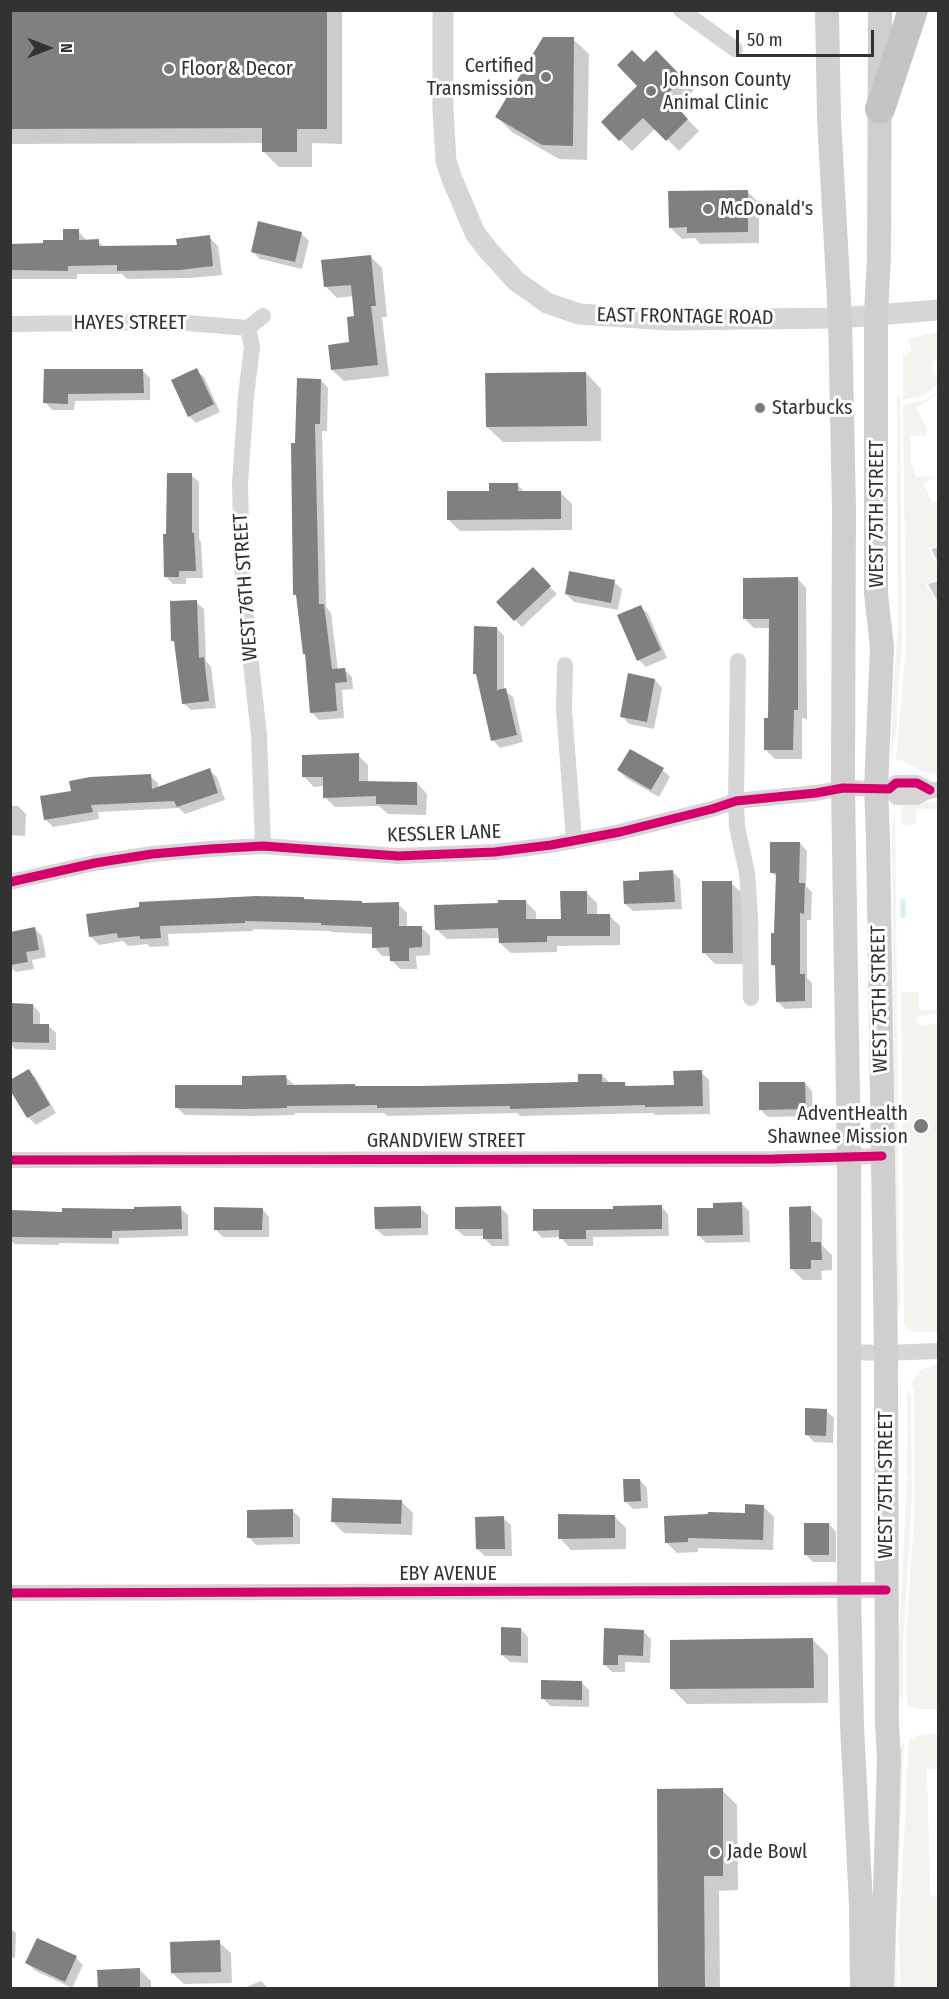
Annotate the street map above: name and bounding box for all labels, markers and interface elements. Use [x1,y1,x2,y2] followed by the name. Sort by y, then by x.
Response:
[18,18,78,78] north arrow
[739,18,877,56] scale bar
[747,29,783,51] text: 50 m
[57,43,76,53] text: N
[427,54,534,101] place label: Certified Transmission
[181,57,293,81] place label: Floor & Decor
[162,62,176,76] marker: Floor & Decor
[663,68,791,115] place label: Johnson County Animal Clinic
[539,70,553,84] marker: Certified Transmission
[644,84,658,98] marker: Johnson County Animal Clinic
[720,197,813,221] place label: McDonald's
[701,202,715,216] marker: McDonald's
[596,303,774,331] street label: EAST FRONTAGE ROAD
[73,311,187,335] street label: HAYES STREET
[772,396,853,420] place label: Starbucks
[753,401,767,415] marker: Starbucks
[865,440,889,588] street label: WEST 75TH STREET
[229,512,263,662] street label: WEST 76TH STREET
[387,820,501,848] street label: KESSLER LANE
[867,925,893,1073] street label: WEST 75TH STREET
[768,1102,908,1149] place label: AdventHealth Shawnee Mission
[912,1117,930,1135] marker: AdventHealth Shawnee Mission
[367,1129,525,1153] street label: GRANDVIEW STREET
[874,1411,898,1559] street label: WEST 75TH STREET
[399,1562,497,1586] street label: EBY AVENUE
[727,1840,807,1864] place label: Jade Bowl
[708,1845,722,1859] marker: Jade Bowl

